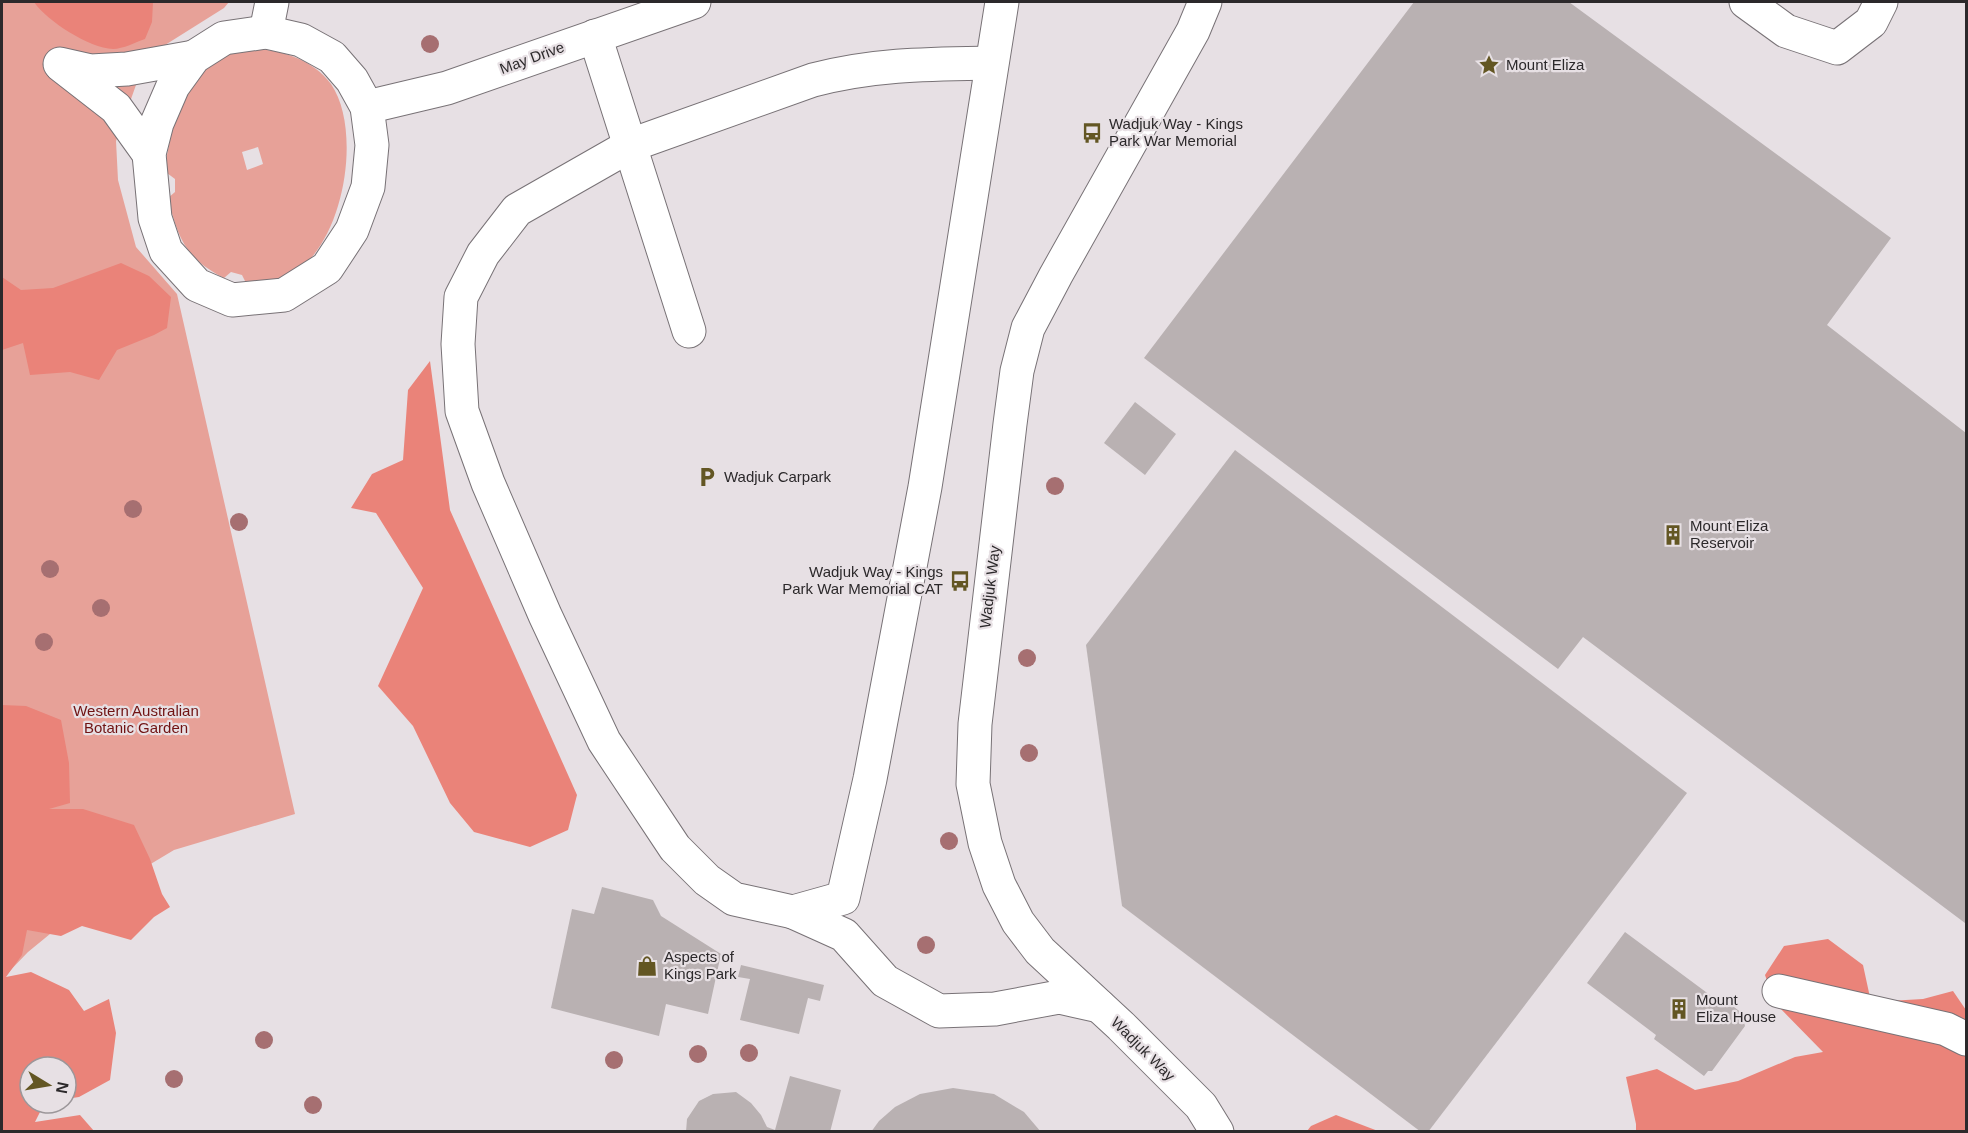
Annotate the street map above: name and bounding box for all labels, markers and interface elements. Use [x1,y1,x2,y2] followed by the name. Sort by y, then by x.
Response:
[497,38,566,77] street label: May Drive
[1477,53,1501,77] place icon: Mount Eliza
[1506,56,1585,73] place label: Mount Eliza
[1109,115,1243,149] place label: Wadjuk Way - Kings Park War Memorial
[1080,121,1104,145] bus stop icon: Wadjuk Way - Kings Park War Memorial
[695,465,719,489] parking icon: Wadjuk Carpark
[724,468,831,485] place label: Wadjuk Carpark
[1690,517,1769,551] place label: Mount Eliza Reservoir
[1661,523,1685,547] building icon: Mount Eliza Reservoir
[976,544,1003,629] street label: Wadjuk Way
[782,563,943,597] place label: Wadjuk Way - Kings Park War Memorial CAT
[948,569,972,593] bus stop icon: Wadjuk Way - Kings Park War Memorial CAT
[73,702,199,736] park label: Western Australian Botanic Garden
[664,948,737,982] place label: Aspects of Kings Park
[635,954,659,978] shop icon: Aspects of Kings Park
[1696,991,1776,1025] place label: Mount Eliza House
[1667,997,1691,1021] building icon: Mount Eliza House
[1108,1013,1179,1084] street label: Wadjuk Way
[18,1055,78,1115] north arrow
[53,1080,72,1095] text: N

